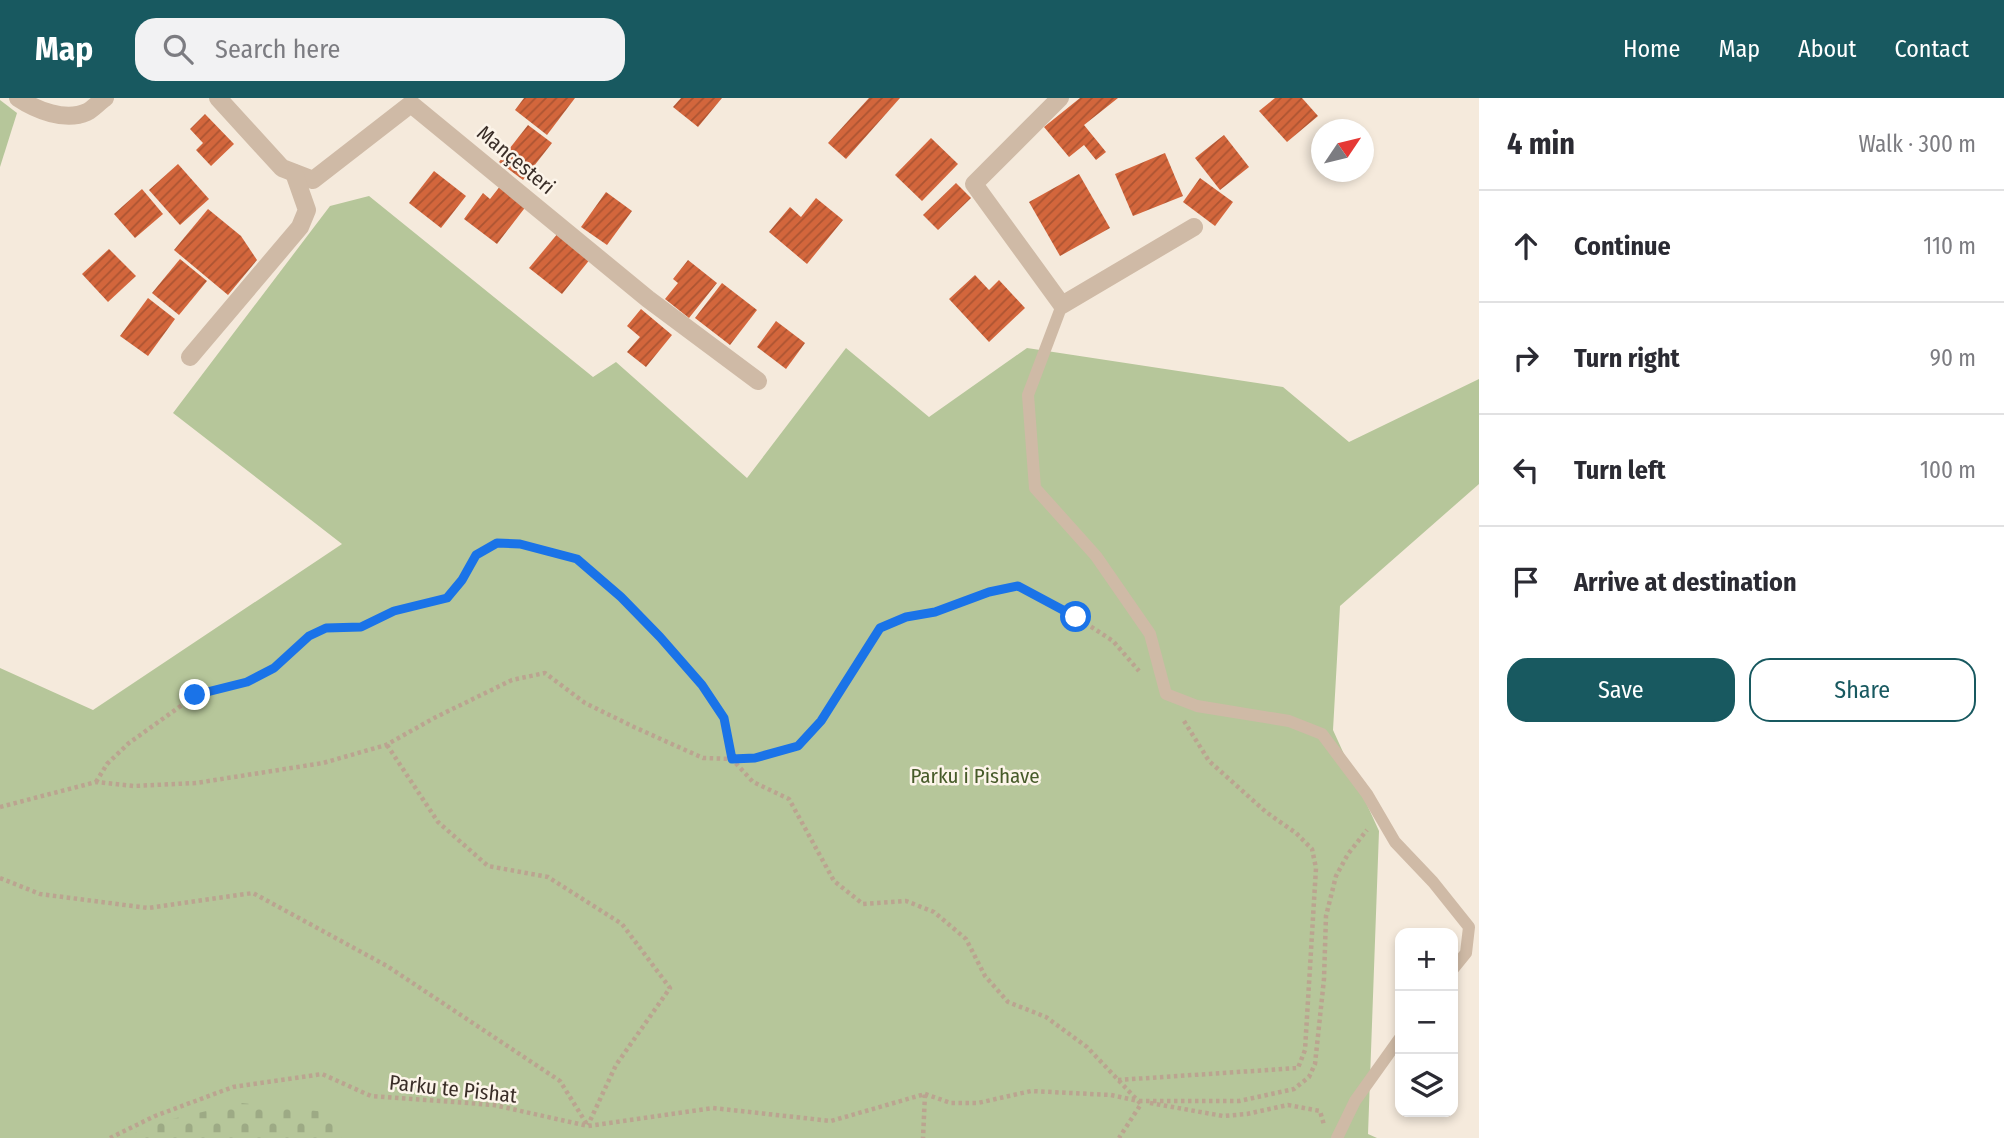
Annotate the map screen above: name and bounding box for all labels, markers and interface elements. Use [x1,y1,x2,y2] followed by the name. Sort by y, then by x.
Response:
[135,18,625,81] search box
[35,29,93,69] text: Map
[159,30,197,68] icon: search
[215,34,340,65] text: Search here
[1623,35,1680,63] text: Home
[1718,35,1760,63] text: Map
[1798,35,1856,63] text: About
[1894,35,1969,63] text: Contact
[1311,119,1374,182] north arrow
[472,120,560,200] street label: Mançesteri
[1507,126,1575,162] text: 4 min
[1859,130,1976,158] text: Walk · 300 m
[1507,227,1545,265] icon: ahead
[1574,231,1671,262] text: Continue
[1923,232,1976,260] text: 110 m
[1507,339,1545,377] icon: right
[1574,343,1680,374] text: Turn right
[1930,344,1976,372] text: 90 m
[1507,451,1545,489] icon: left
[1574,455,1666,486] text: Turn left
[1920,456,1976,484] text: 100 m
[1507,563,1545,601] icon: arrive
[1574,567,1797,598] text: Arrive at destination
[1060,601,1091,632] route start
[1507,658,1735,722] button: Save
[1749,658,1976,722] button: Share
[179,679,210,710] route end
[910,763,1040,789] park label: Parku i Pishave
[1395,928,1458,1117] map controls
[1395,928,1458,991] button: +
[1395,991,1458,1054] button: −
[1395,1054,1458,1117] button: layers
[388,1069,518,1109] street label: Parku te Pishat

